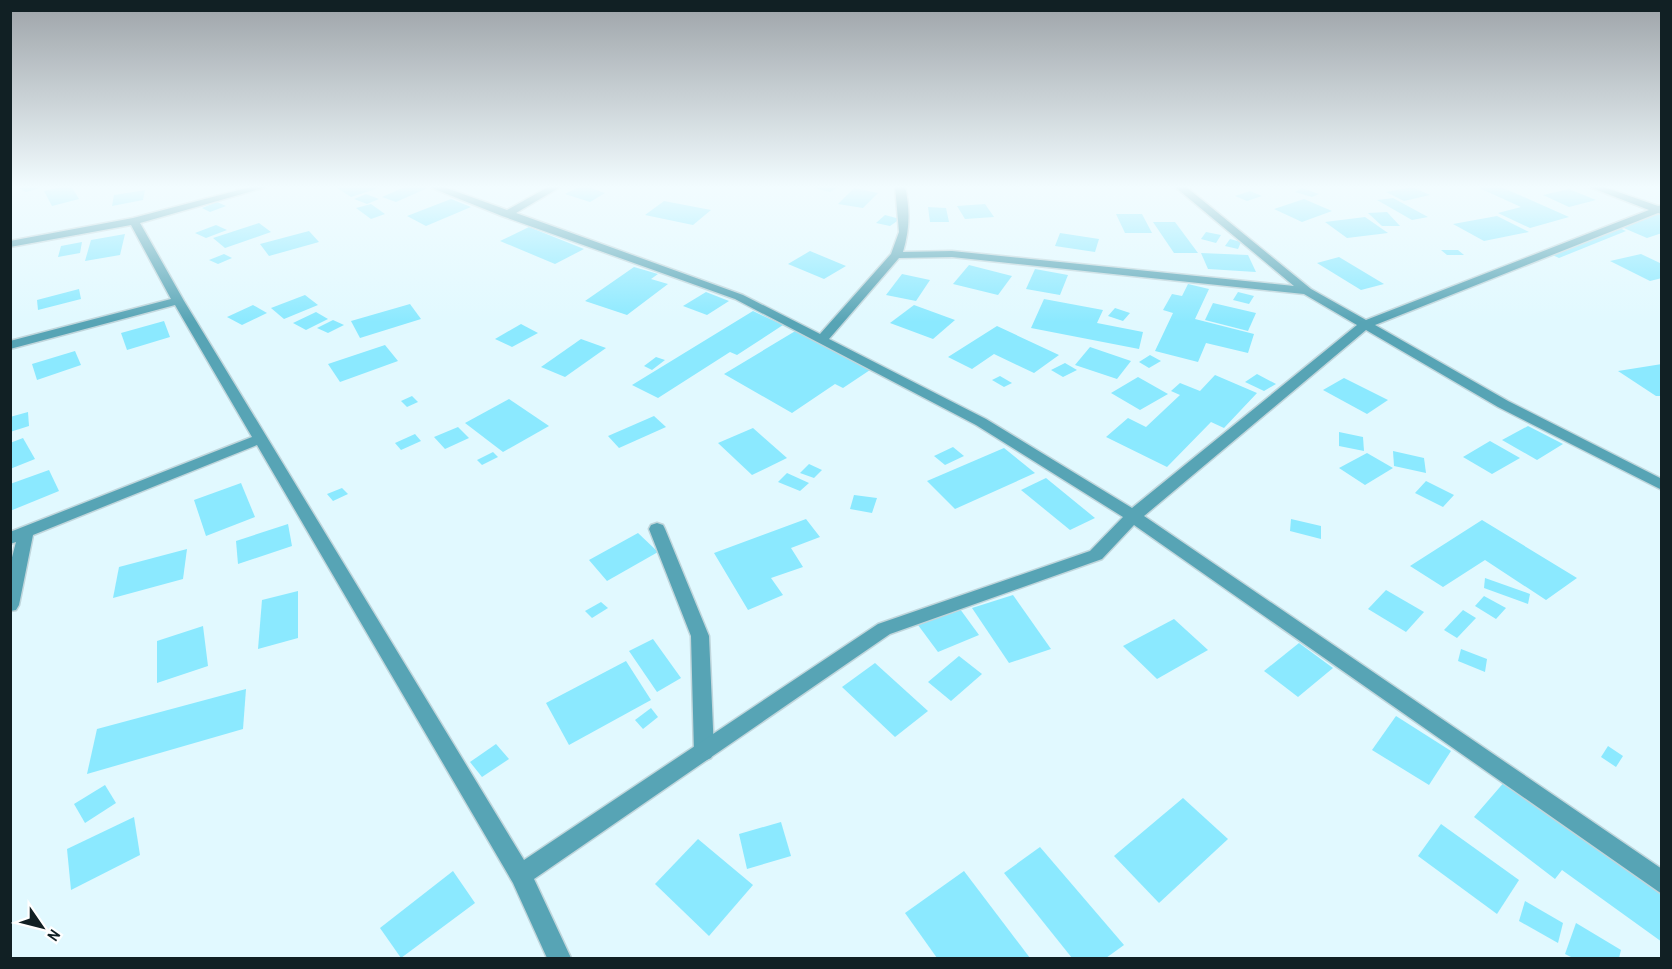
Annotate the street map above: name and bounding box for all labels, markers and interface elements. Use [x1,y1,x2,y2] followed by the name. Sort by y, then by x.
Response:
[12,897,72,957] north arrow
[43,925,66,946] text: N

